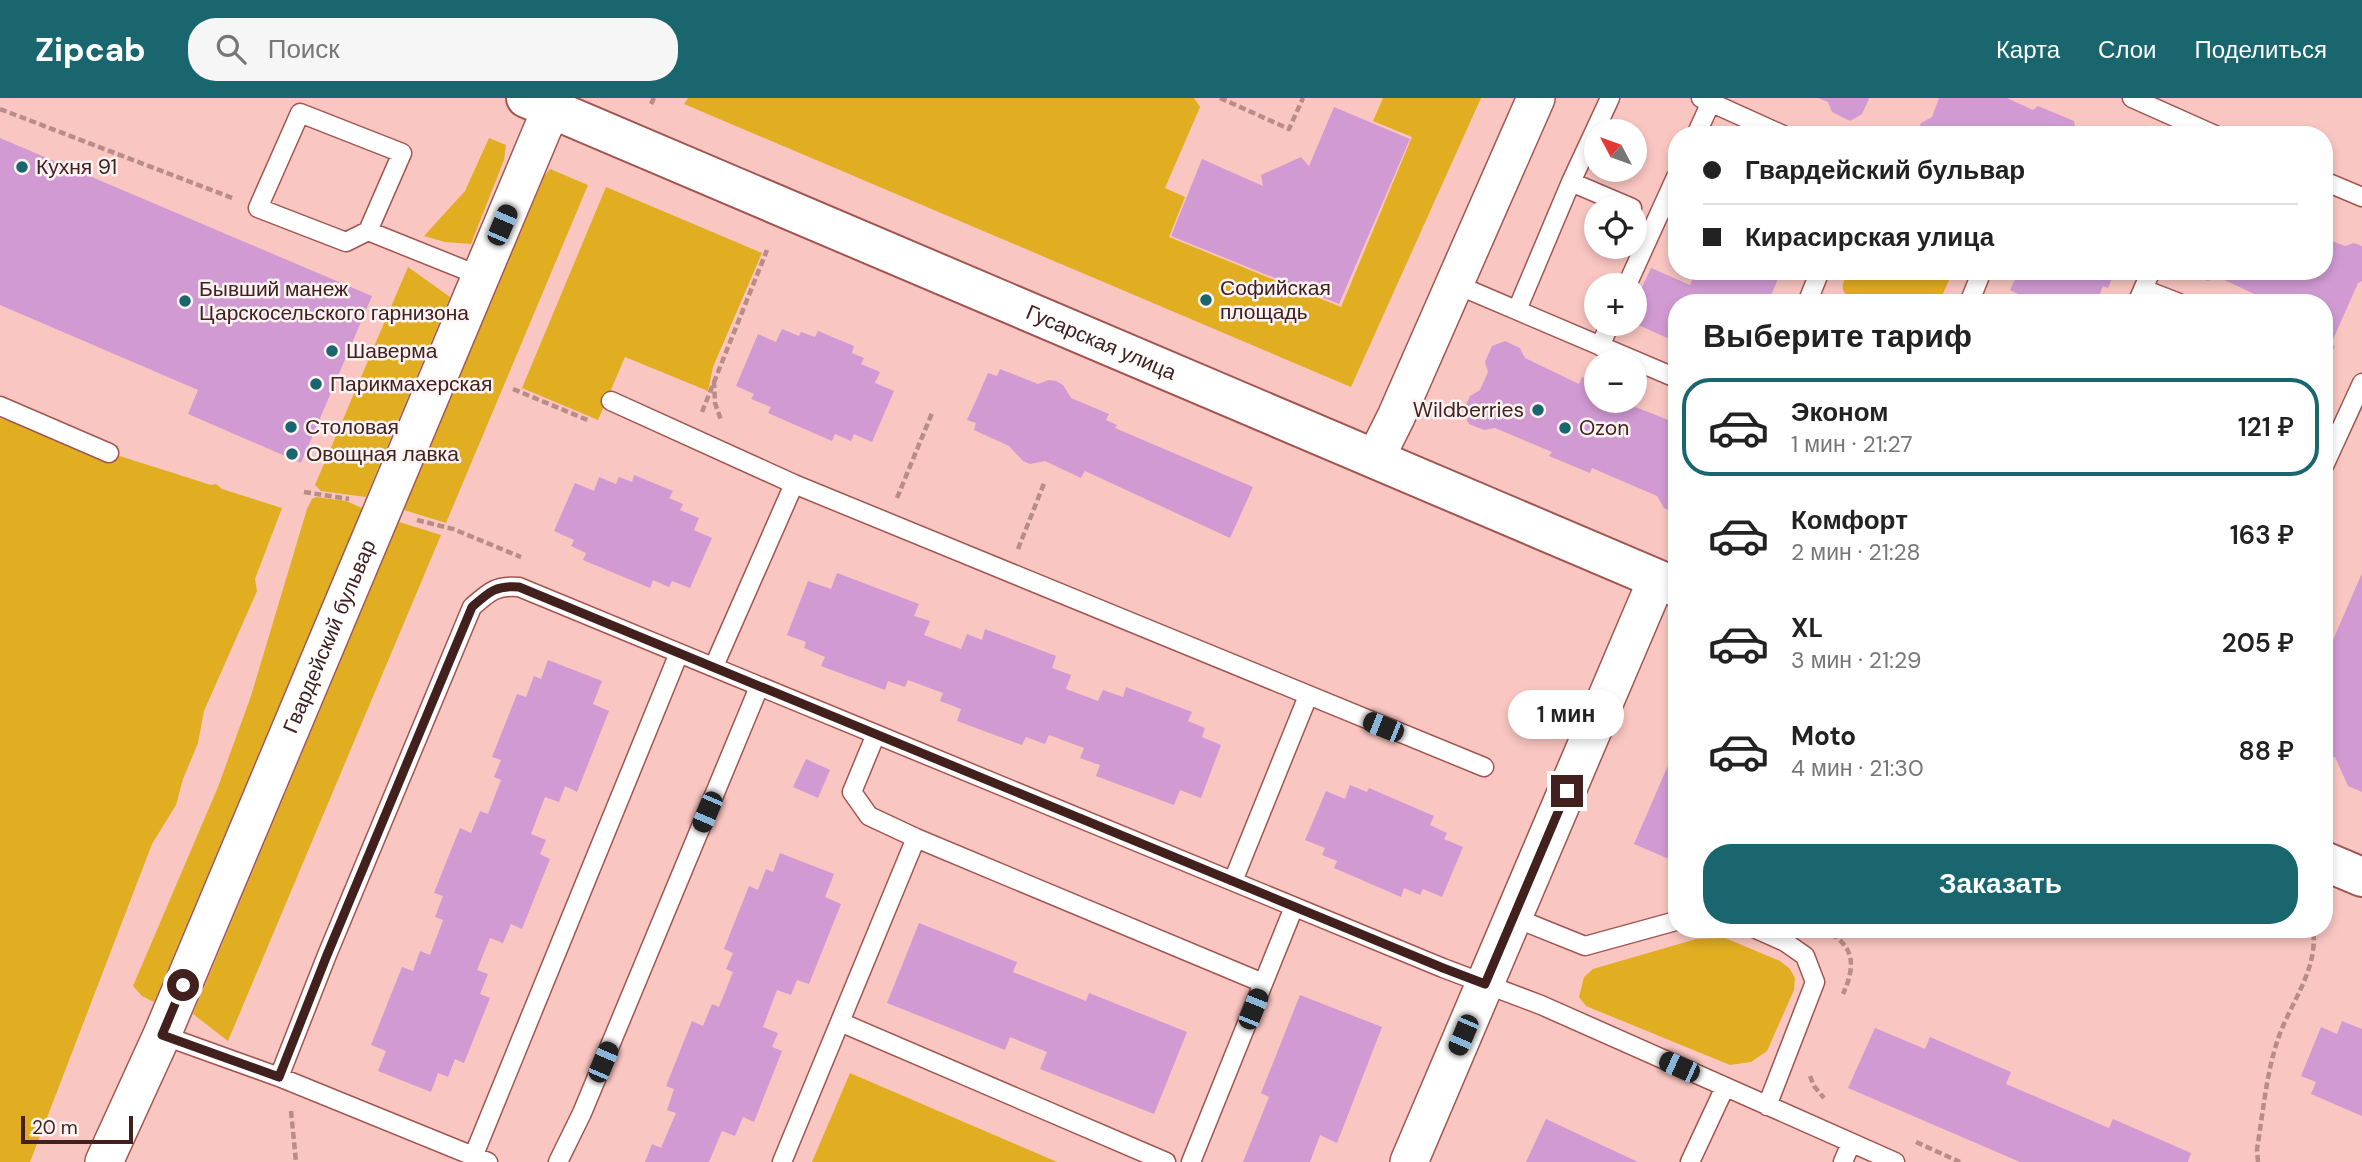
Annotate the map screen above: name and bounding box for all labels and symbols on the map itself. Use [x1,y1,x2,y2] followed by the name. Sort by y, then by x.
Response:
[1584,119,1647,182] north arrow
[36,153,117,181] place label: Кухня 91
[14,159,30,175] marker: Кухня 91
[485,202,520,248] car
[1220,274,1331,326] place label: Софийская площадь
[199,275,469,327] place label: Бывший манеж Царскосельского гарнизона
[1198,292,1214,308] marker: Софийская площадь
[177,293,193,309] marker: Бывший манеж Царскосельского гарнизона
[1022,298,1181,387] street label: Гусарская улица
[346,337,438,365] place label: Шаверма
[324,343,340,359] marker: Шаверма
[330,370,492,398] place label: Парикмахерская
[308,376,324,392] marker: Парикмахерская
[1413,396,1524,424] place label: Wildberries
[1530,402,1546,418] marker: Wildberries
[305,413,399,441] place label: Столовая
[1579,414,1629,442] place label: Ozon
[283,419,299,435] marker: Столовая
[1557,420,1573,436] marker: Ozon
[306,440,459,468] place label: Овощная лавка
[284,446,300,462] marker: Овощная лавка
[276,535,383,737] street label: Гвардейский бульвар
[1509,690,1625,738] callout: 1 мин
[1360,709,1407,745] car
[1551,775,1583,807] route end
[690,789,725,835] car
[167,969,199,1001] route start
[1236,986,1271,1032] car
[1446,1012,1481,1058] car
[586,1039,621,1085] car
[1656,1049,1703,1085] car
[21,1113,133,1145] scale bar

